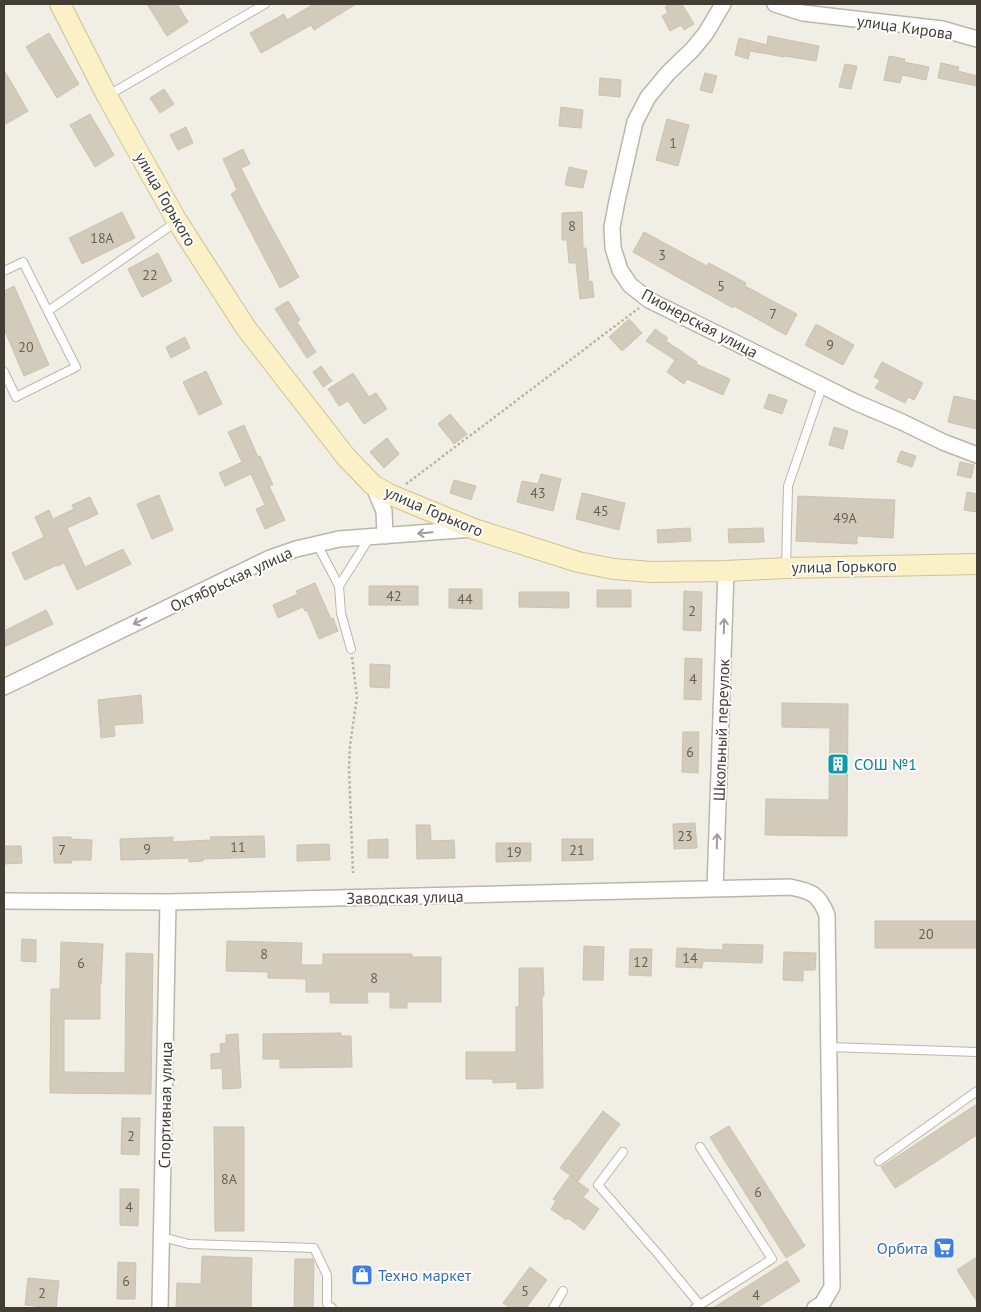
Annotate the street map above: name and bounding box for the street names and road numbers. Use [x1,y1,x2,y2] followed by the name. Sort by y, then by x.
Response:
[856,10,954,44] street label: улица Кирова
[131,148,201,250] street label: улица Горького
[638,284,762,362] street label: Пионерская улица
[382,481,486,541] street label: улица Горького
[167,542,295,616] street label: Октябрьская улица
[791,555,897,577] street label: улица Горького
[709,658,733,801] street label: Школьный переулок
[346,886,464,908] street label: Заводская улица
[154,1041,176,1169] street label: Спортивная улица

